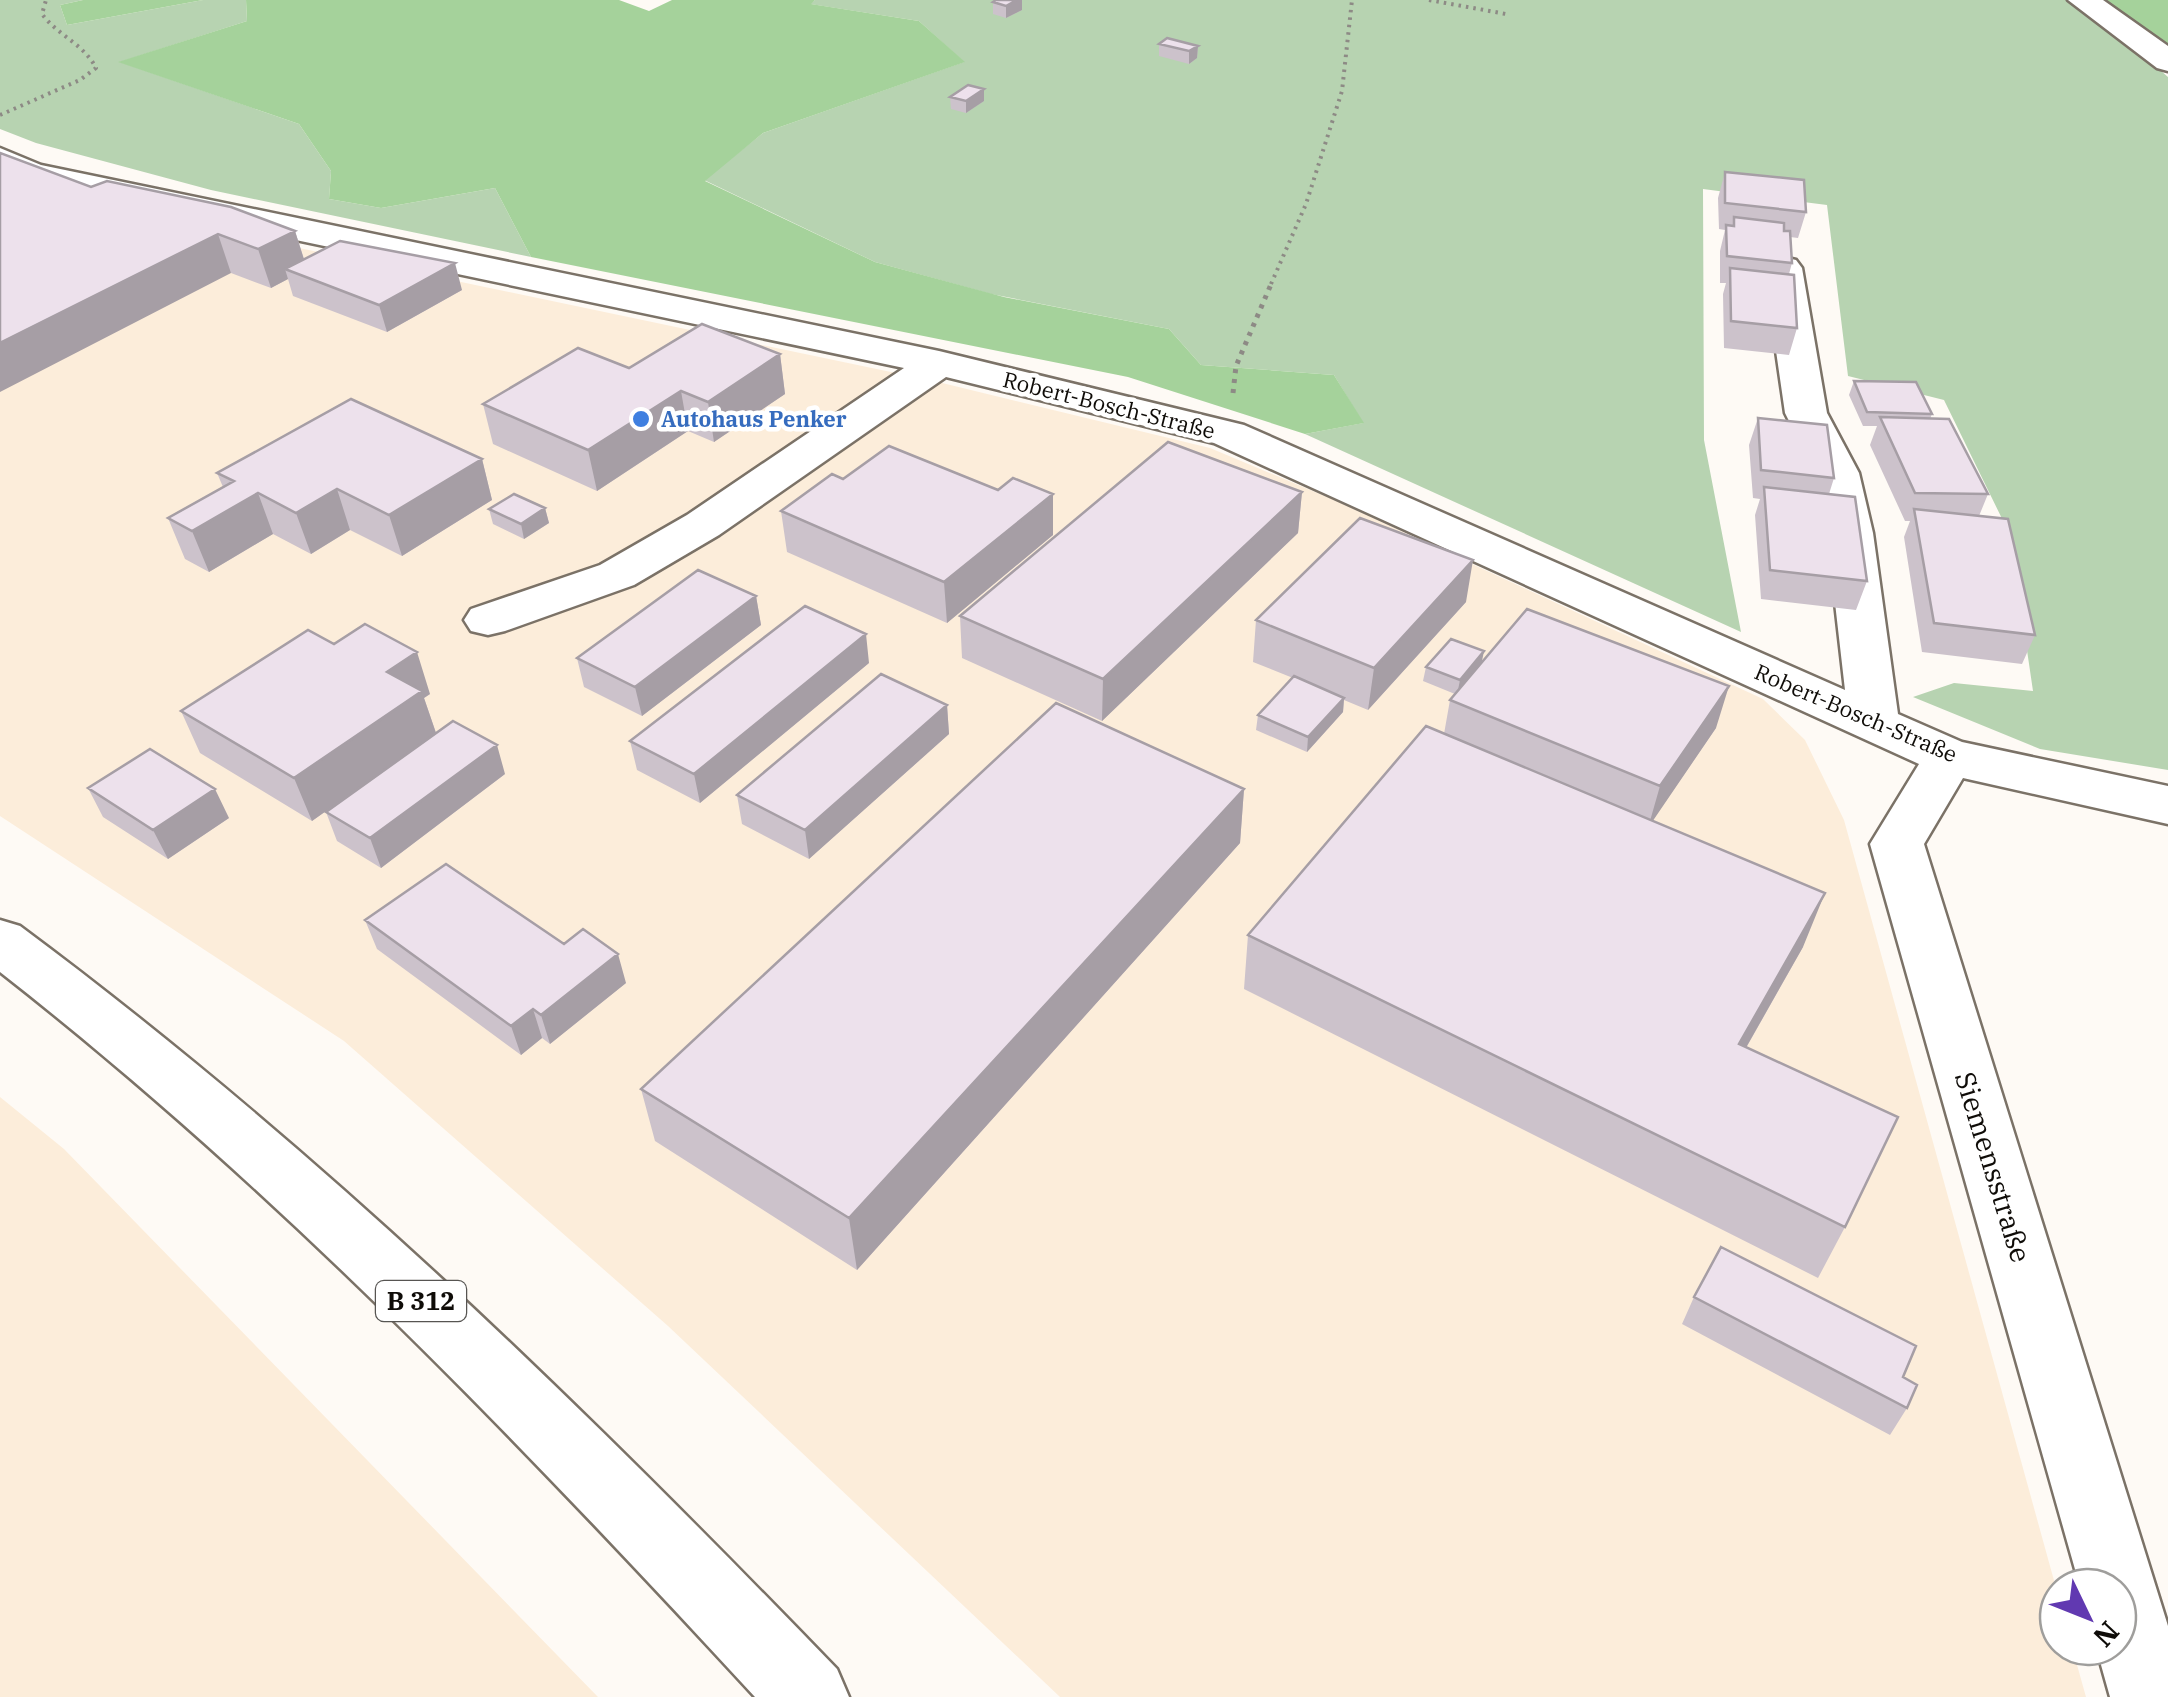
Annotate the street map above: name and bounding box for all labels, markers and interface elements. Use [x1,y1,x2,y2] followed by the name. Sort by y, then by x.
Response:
[1000,364,1218,445] street label: Robert-Bosch-Straße
[661,404,847,433] place label: Autohaus Penker
[630,408,652,430] marker: Autohaus Penker
[1750,657,1962,768] street label: Robert-Bosch-Straße
[1947,1067,2040,1267] street label: Siemensstraße
[376,1281,466,1321] road number: B 312
[2038,1567,2138,1667] north arrow
[2086,1614,2128,1655] text: N

